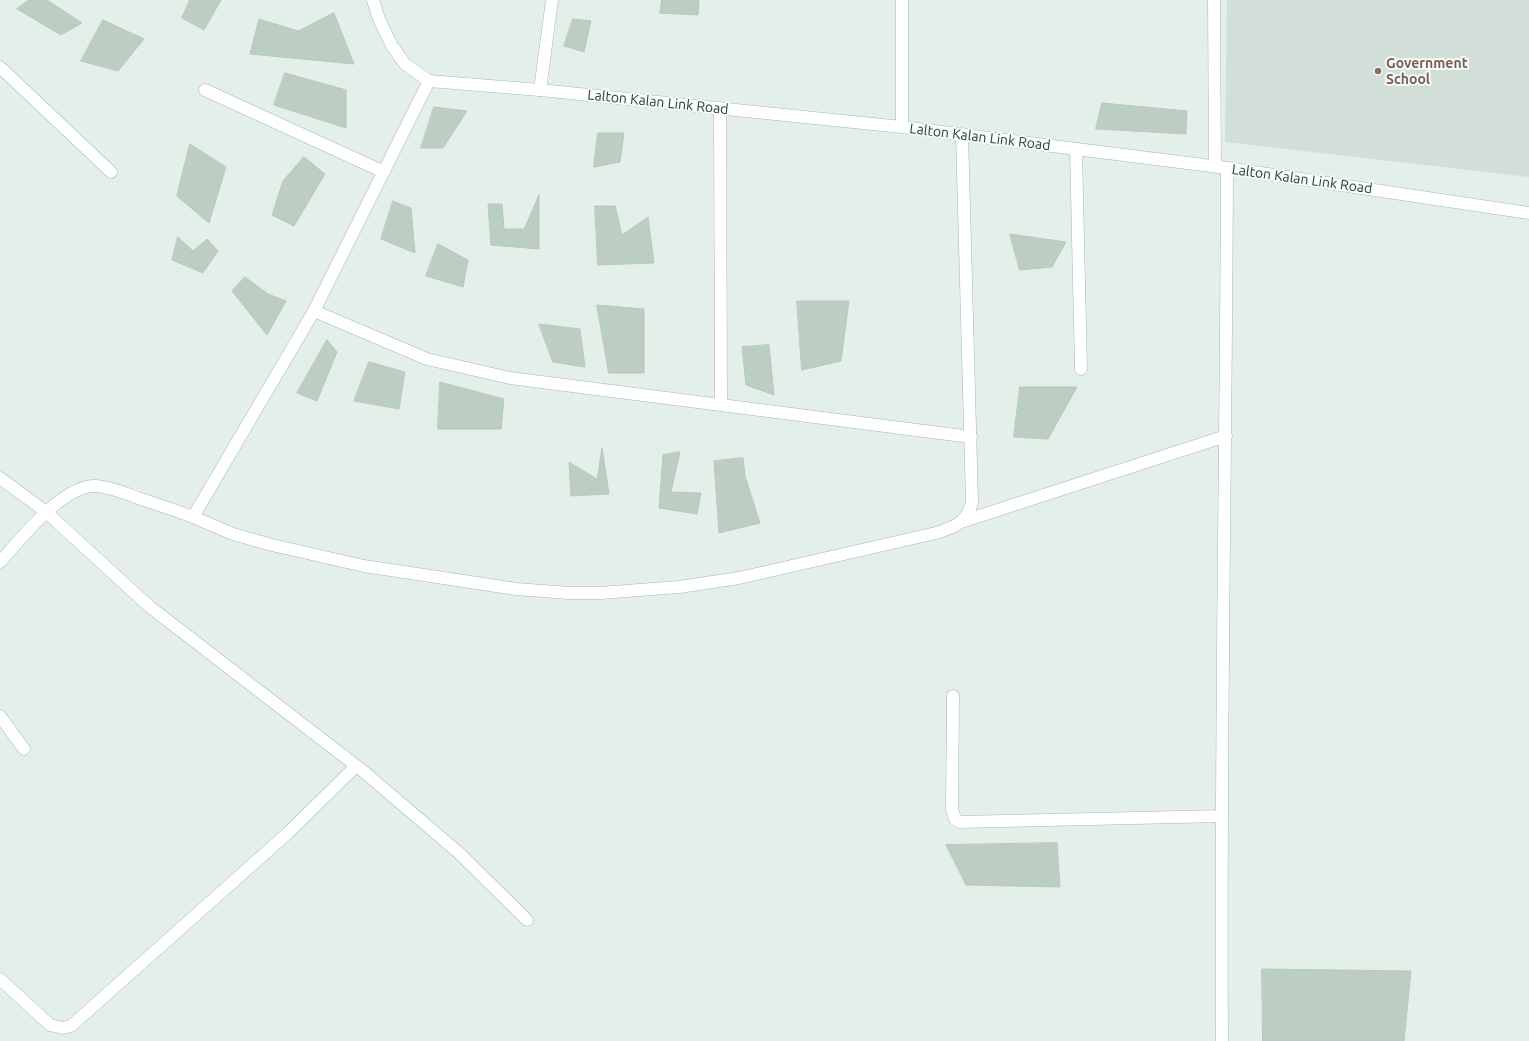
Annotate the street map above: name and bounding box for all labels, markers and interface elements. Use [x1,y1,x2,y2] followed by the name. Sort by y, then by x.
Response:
[1386,55,1468,88] place label: Government School
[1373,66,1383,76] marker: Government School
[587,86,729,118] street label: Lalton Kalan Link Road
[909,120,1051,154] street label: Lalton Kalan Link Road
[1231,161,1373,197] street label: Lalton Kalan Link Road

